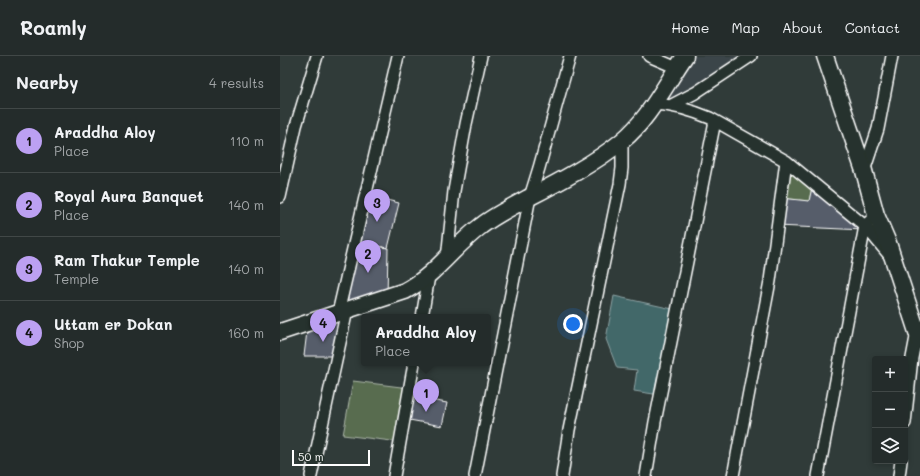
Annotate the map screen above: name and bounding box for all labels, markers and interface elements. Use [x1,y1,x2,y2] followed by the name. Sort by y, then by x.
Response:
[20,15,87,40] text: Roamly
[671,18,709,37] text: Home
[731,18,760,37] text: Map
[782,18,823,37] text: About
[845,18,900,37] text: Contact
[16,71,78,93] text: Nearby
[209,74,264,91] text: 4 results
[54,122,156,142] text: Araddha Aloy
[26,132,32,149] text: 1
[230,132,264,149] text: 110 m
[54,142,89,159] text: Place
[54,186,204,206] text: Royal Aura Banquet
[364,189,390,222] pin: 3
[25,196,33,213] text: 2
[228,196,264,213] text: 140 m
[54,206,89,223] text: Place
[355,240,381,273] pin: 2
[54,250,200,270] text: Ram Thakur Temple
[25,260,33,277] text: 3
[228,260,264,277] text: 140 m
[54,270,99,287] text: Temple
[310,309,336,342] pin: 4
[54,314,172,334] text: Uttam er Dokan
[361,314,491,366] popup
[563,314,583,334] your location
[375,322,477,342] text: Araddha Aloy
[25,324,33,341] text: 4
[228,324,264,341] text: 160 m
[54,334,84,351] text: Shop
[375,342,410,359] text: Place
[872,356,908,464] map controls
[872,356,908,392] button: +
[413,379,439,412] pin: 1
[872,392,908,428] button: −
[872,428,908,464] button: layers
[292,448,370,467] scale bar
[298,449,324,464] text: 50 m

